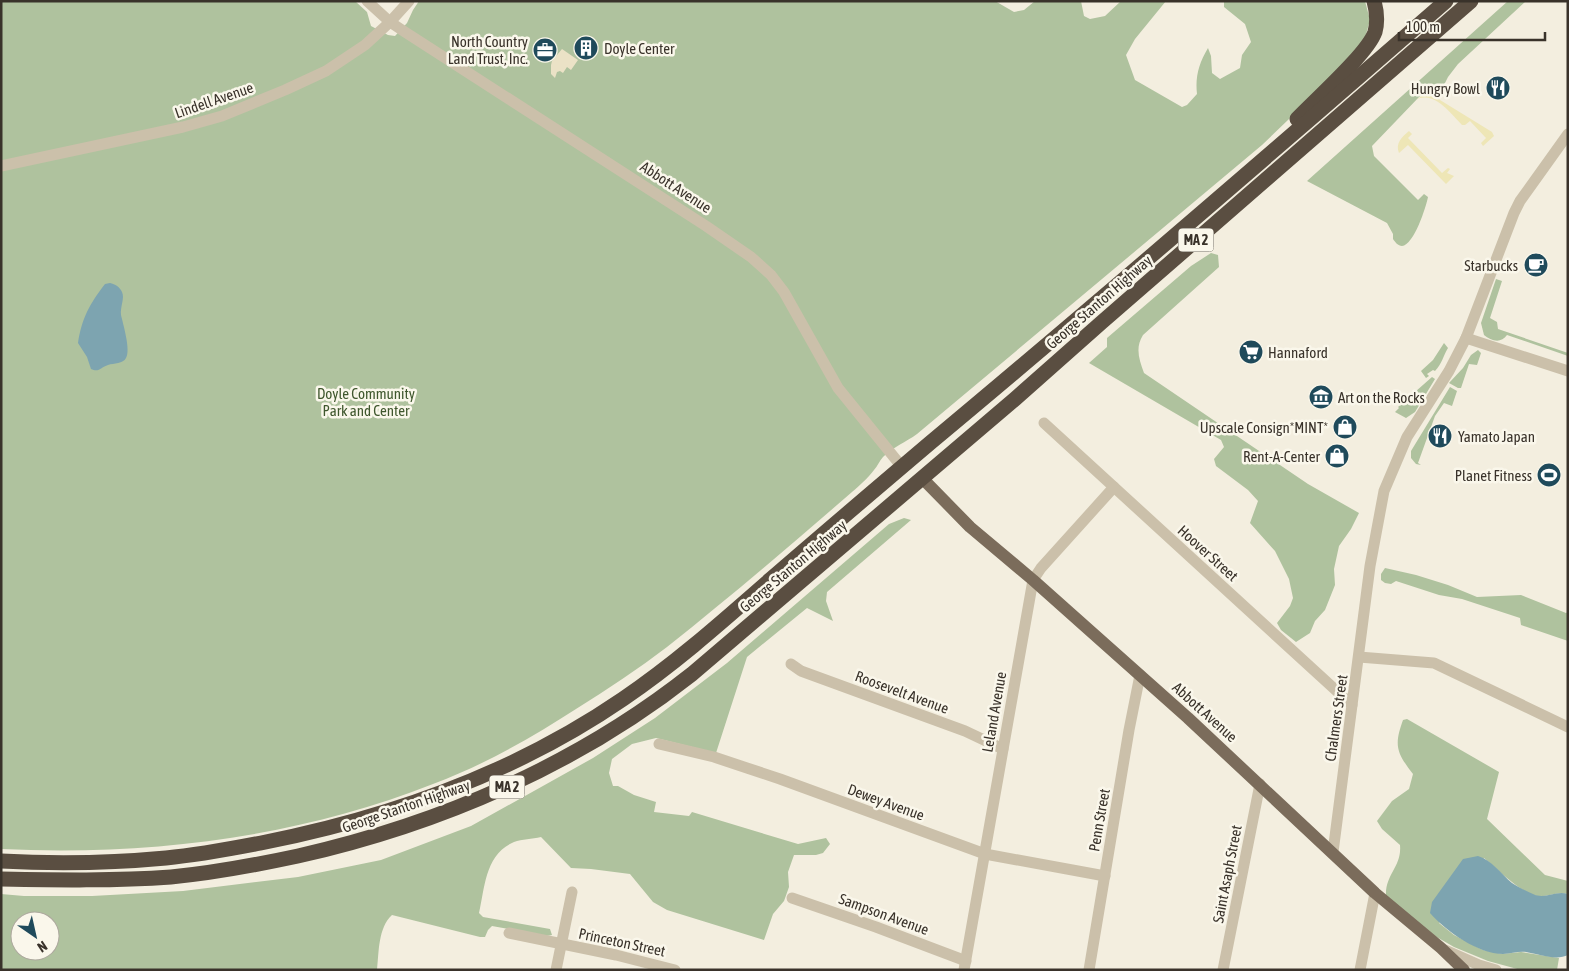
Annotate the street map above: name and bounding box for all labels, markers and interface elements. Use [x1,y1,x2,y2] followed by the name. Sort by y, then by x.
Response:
[1399,10,1545,42] scale bar
[1406,18,1440,35] text: 100 m
[448,33,528,67] place label: North Country Land Trust, Inc.
[573,35,599,61] building icon: Doyle Center
[532,37,558,63] office icon: North Country Land Trust, Inc.
[604,40,675,57] place label: Doyle Center
[1485,75,1511,101] restaurant icon: Hungry Bowl
[172,79,256,121] street label: Lindell Avenue
[1411,80,1480,97] place label: Hungry Bowl
[637,158,715,216] street label: Abbott Avenue
[1178,228,1214,252] road number: MA 2
[1043,252,1155,352] street label: George Stanton Highway
[1523,252,1549,278] cafe icon: Starbucks
[1464,257,1518,274] place label: Starbucks
[1238,339,1264,365] supermarket icon: Hannaford
[1268,344,1328,361] place label: Hannaford
[1308,384,1334,410] museum icon: Art on the Rocks
[317,385,415,419] park label: Doyle Community Park and Center
[1338,389,1425,406] place label: Art on the Rocks
[1332,414,1358,440] shop icon: Upscale Consign*MINT*
[1200,419,1329,436] place label: Upscale Consign*MINT*
[1427,423,1453,449] restaurant icon: Yamato Japan
[1458,428,1535,445] place label: Yamato Japan
[1324,443,1350,469] shop icon: Rent-A-Center
[1243,448,1321,465] place label: Rent-A-Center
[1536,462,1562,488] sports icon: Planet Fitness
[1455,467,1532,484] place label: Planet Fitness
[736,516,850,616] street label: George Stanton Highway
[1174,522,1242,584] street label: Hoover Street
[853,667,951,717] street label: Roosevelt Avenue
[979,670,1009,754] street label: Leland Avenue
[1322,674,1350,762] street label: Chalmers Street
[1169,679,1241,745] street label: Abbott Avenue
[340,776,472,836] street label: George Stanton Highway
[490,776,524,799] road number: MA 2
[845,780,927,824] street label: Dewey Avenue
[1085,787,1113,853] street label: Penn Street
[1209,824,1245,924] street label: Saint Asaph Street
[837,890,931,938] street label: Sampson Avenue
[10,911,60,961] north arrow
[577,925,667,959] street label: Princeton Street
[34,938,50,956] text: N

